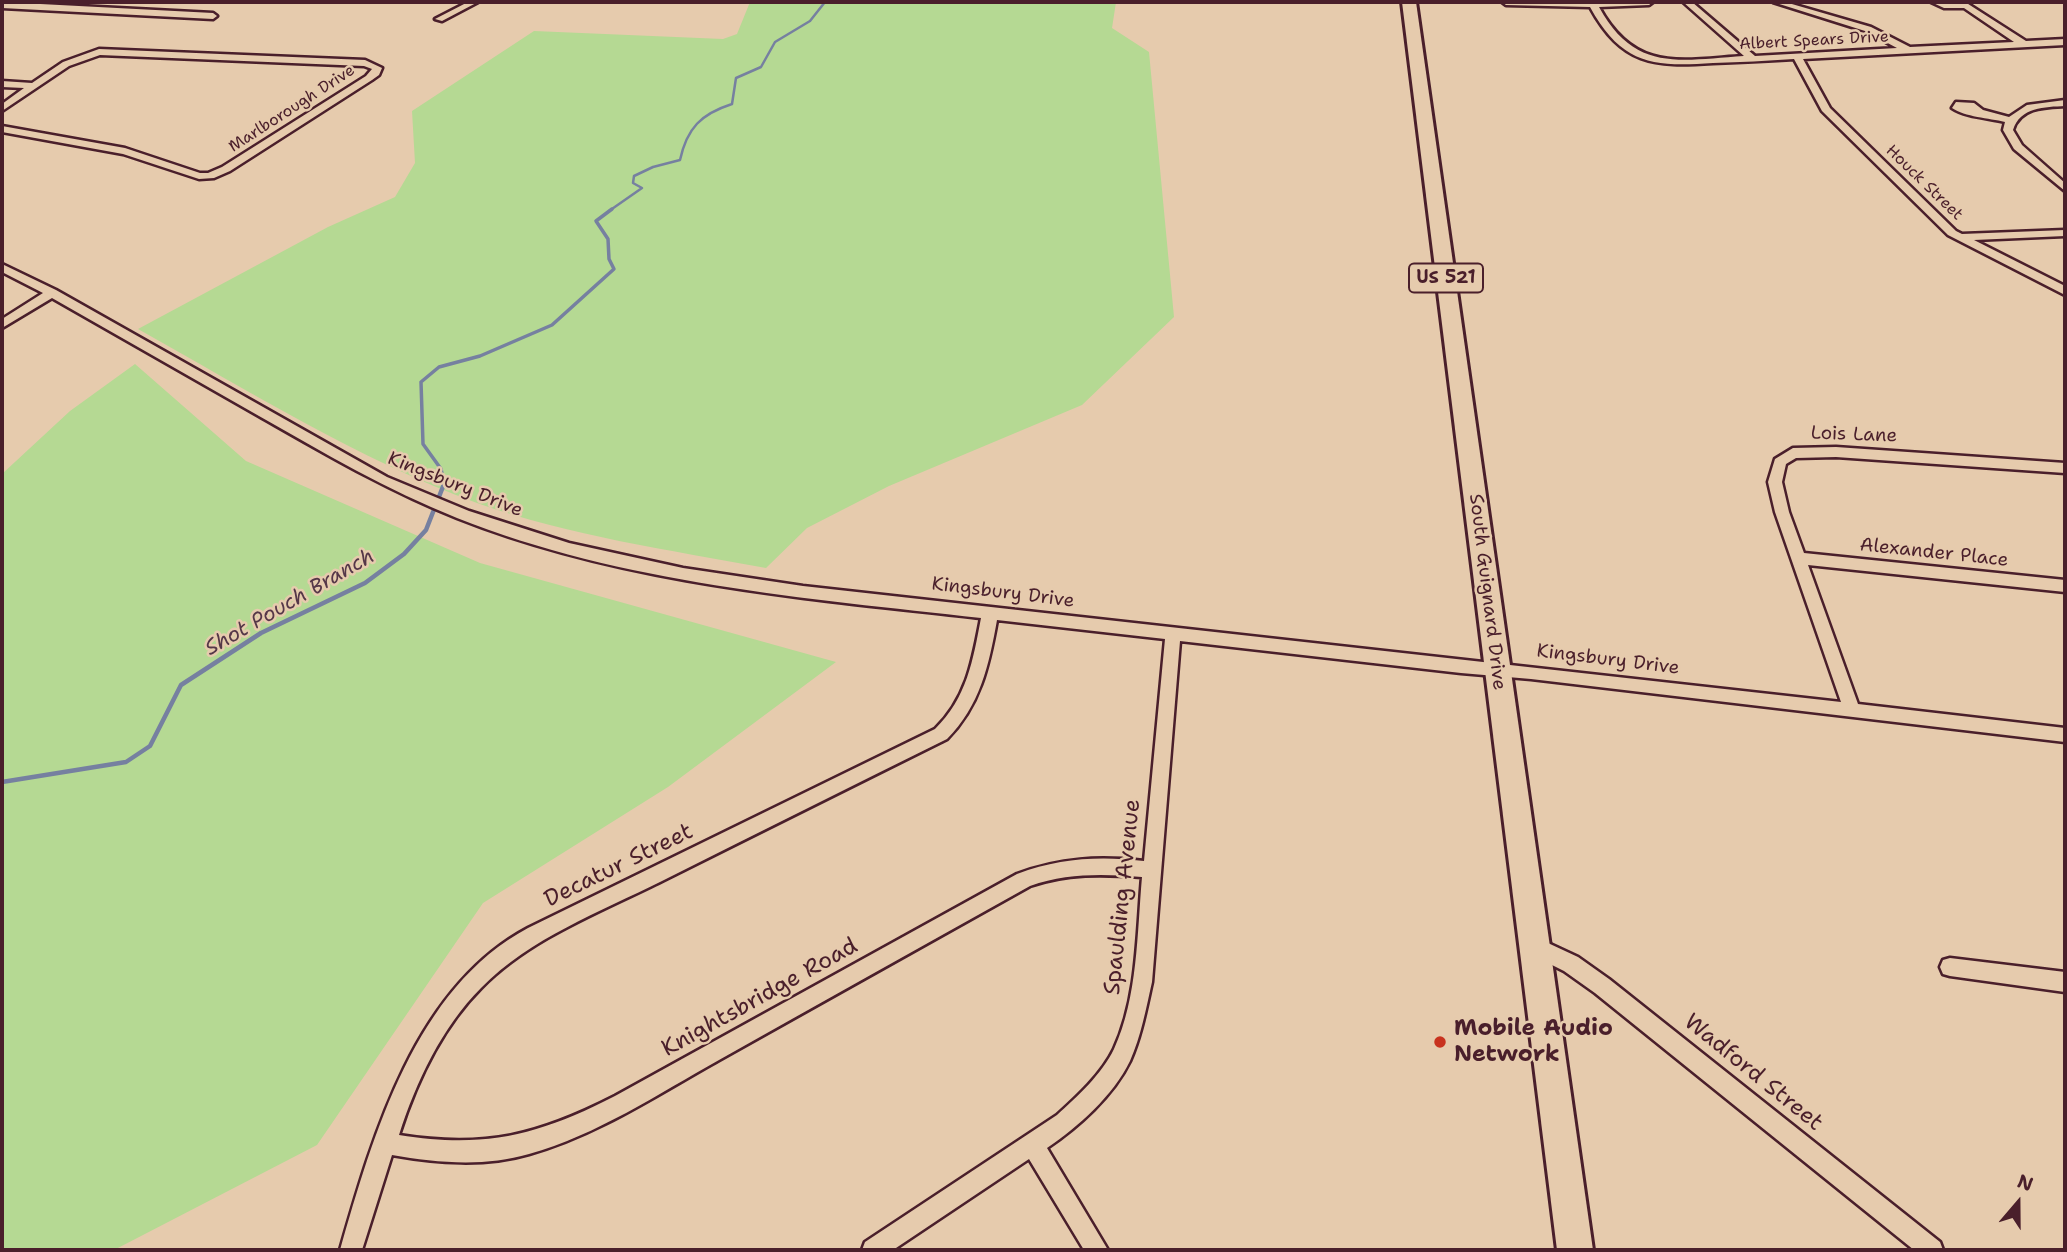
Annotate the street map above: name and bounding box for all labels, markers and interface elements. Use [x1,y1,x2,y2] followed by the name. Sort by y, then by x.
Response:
[1739,27,1889,55] street label: Albert Spears Drive
[225,61,359,157] street label: Marlborough Drive
[1881,141,1967,225] street label: Houck Street
[1409,264,1483,292] road number: US 521
[1810,422,1898,448] street label: Lois Lane
[384,448,526,522] street label: Kingsbury Drive
[1464,493,1510,691] street label: South Guignard Drive
[1859,534,2009,572] street label: Alexander Place
[201,544,379,662] water label: Shot Pouch Branch
[930,573,1076,613] street label: Kingsbury Drive
[1535,640,1681,680] street label: Kingsbury Drive
[1099,798,1147,996] street label: Spaulding Avenue
[540,818,698,914] street label: Decatur Street
[657,933,863,1063] street label: Knightsbridge Road
[1678,1009,1828,1137] street label: Wadford Street
[1454,1015,1613,1069] place label: Mobile Audio Network
[1432,1034,1448,1050] marker: Mobile Audio Network
[1983,1168,2053,1238] north arrow
[2014,1168,2037,1197] text: N

